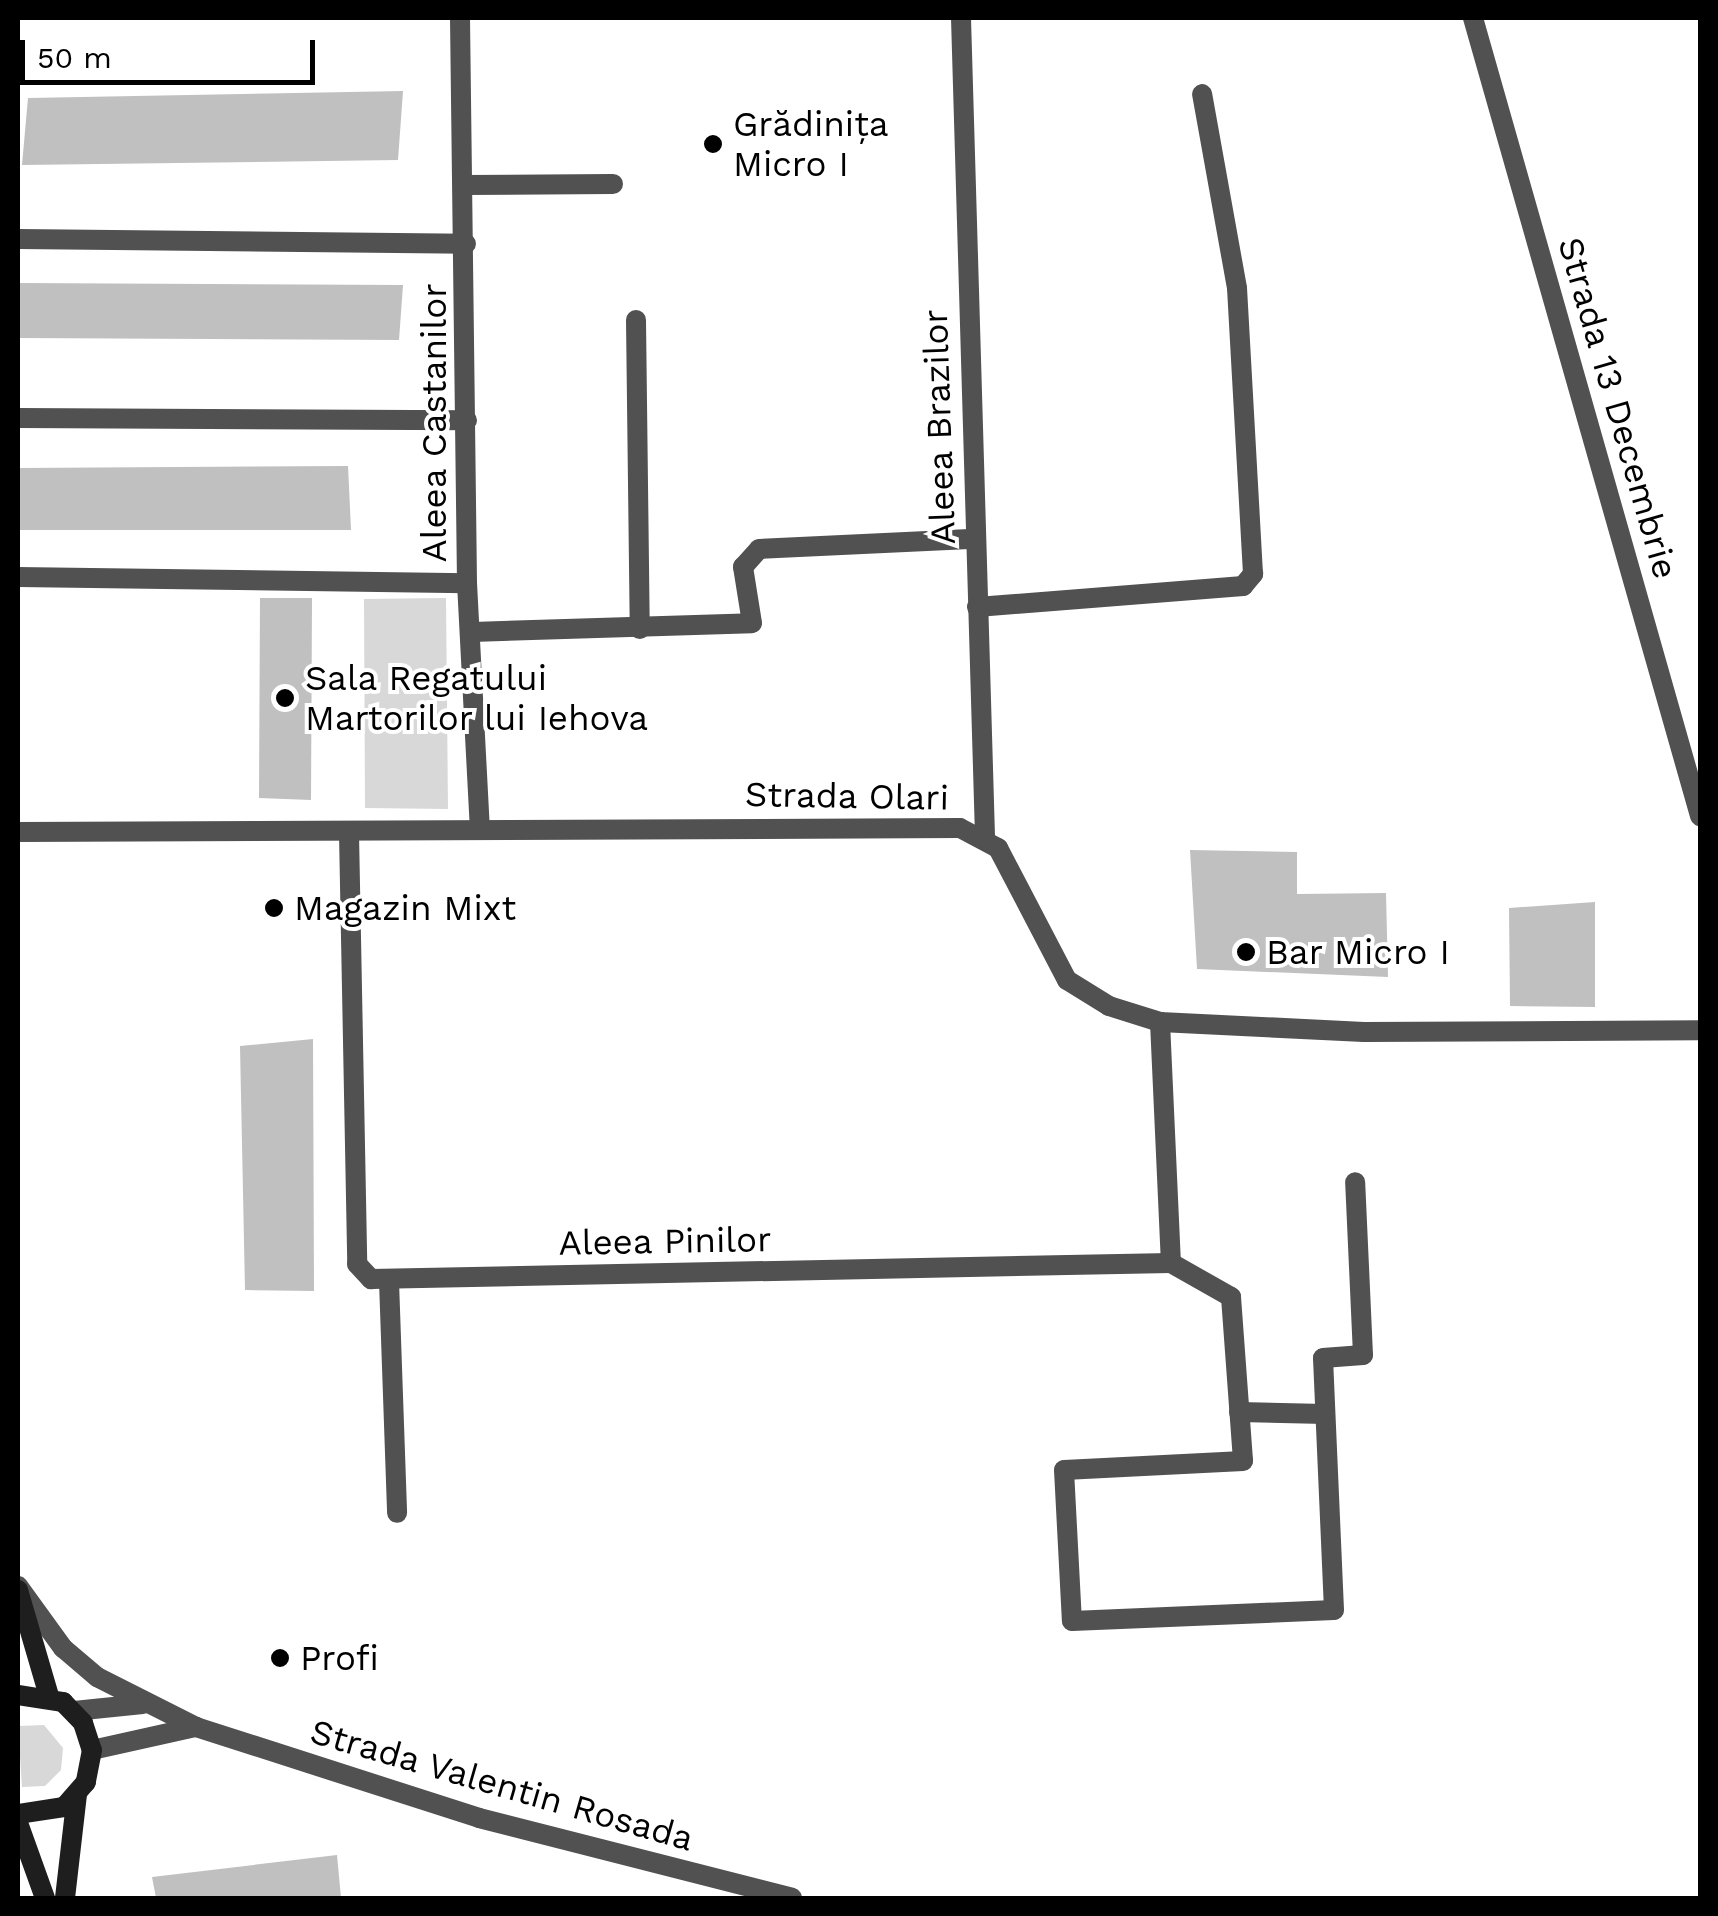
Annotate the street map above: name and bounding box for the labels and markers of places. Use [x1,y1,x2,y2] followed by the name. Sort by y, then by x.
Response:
[733,103,889,185] place label: Grădinița Micro I
[702,133,724,155] marker: Grădinița Micro I
[305,657,649,739] place label: Sala Regatului Martorilor lui Iehova
[274,687,296,709] marker: Sala Regatului Martorilor lui Iehova
[294,887,516,929] place label: Magazin Mixt
[263,897,285,919] marker: Magazin Mixt
[1266,931,1451,973] place label: Bar Micro I
[1235,941,1257,963] marker: Bar Micro I
[300,1637,379,1679] place label: Profi
[269,1647,291,1669] marker: Profi

